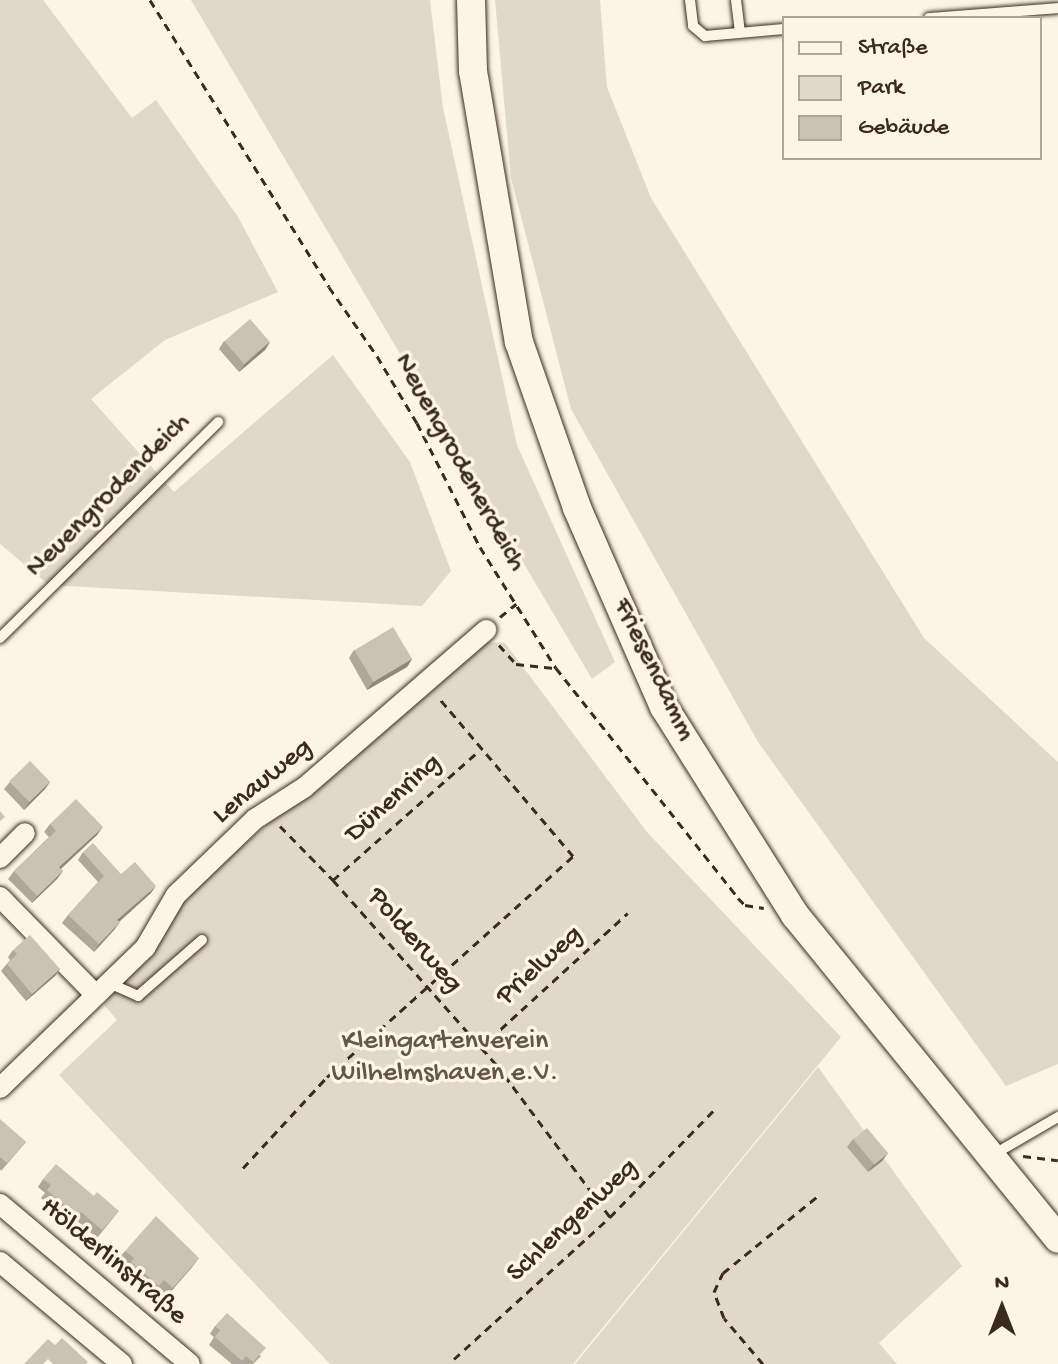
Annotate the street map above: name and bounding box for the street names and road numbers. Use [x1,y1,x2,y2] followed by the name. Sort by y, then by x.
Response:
[385,348,533,578] street label: Neuengrodenerdeich
[19,406,199,586] street label: Neuengrodendeich
[604,593,702,747] street label: Friesendamm
[206,732,320,832] street label: Lenauweg
[339,747,449,851] street label: Dünenring
[359,881,469,1001] street label: Polderweg
[490,919,590,1013] street label: Prielweg
[500,1152,646,1290] street label: Schlengenweg
[33,1191,193,1333] street label: Hölderlinstraße

